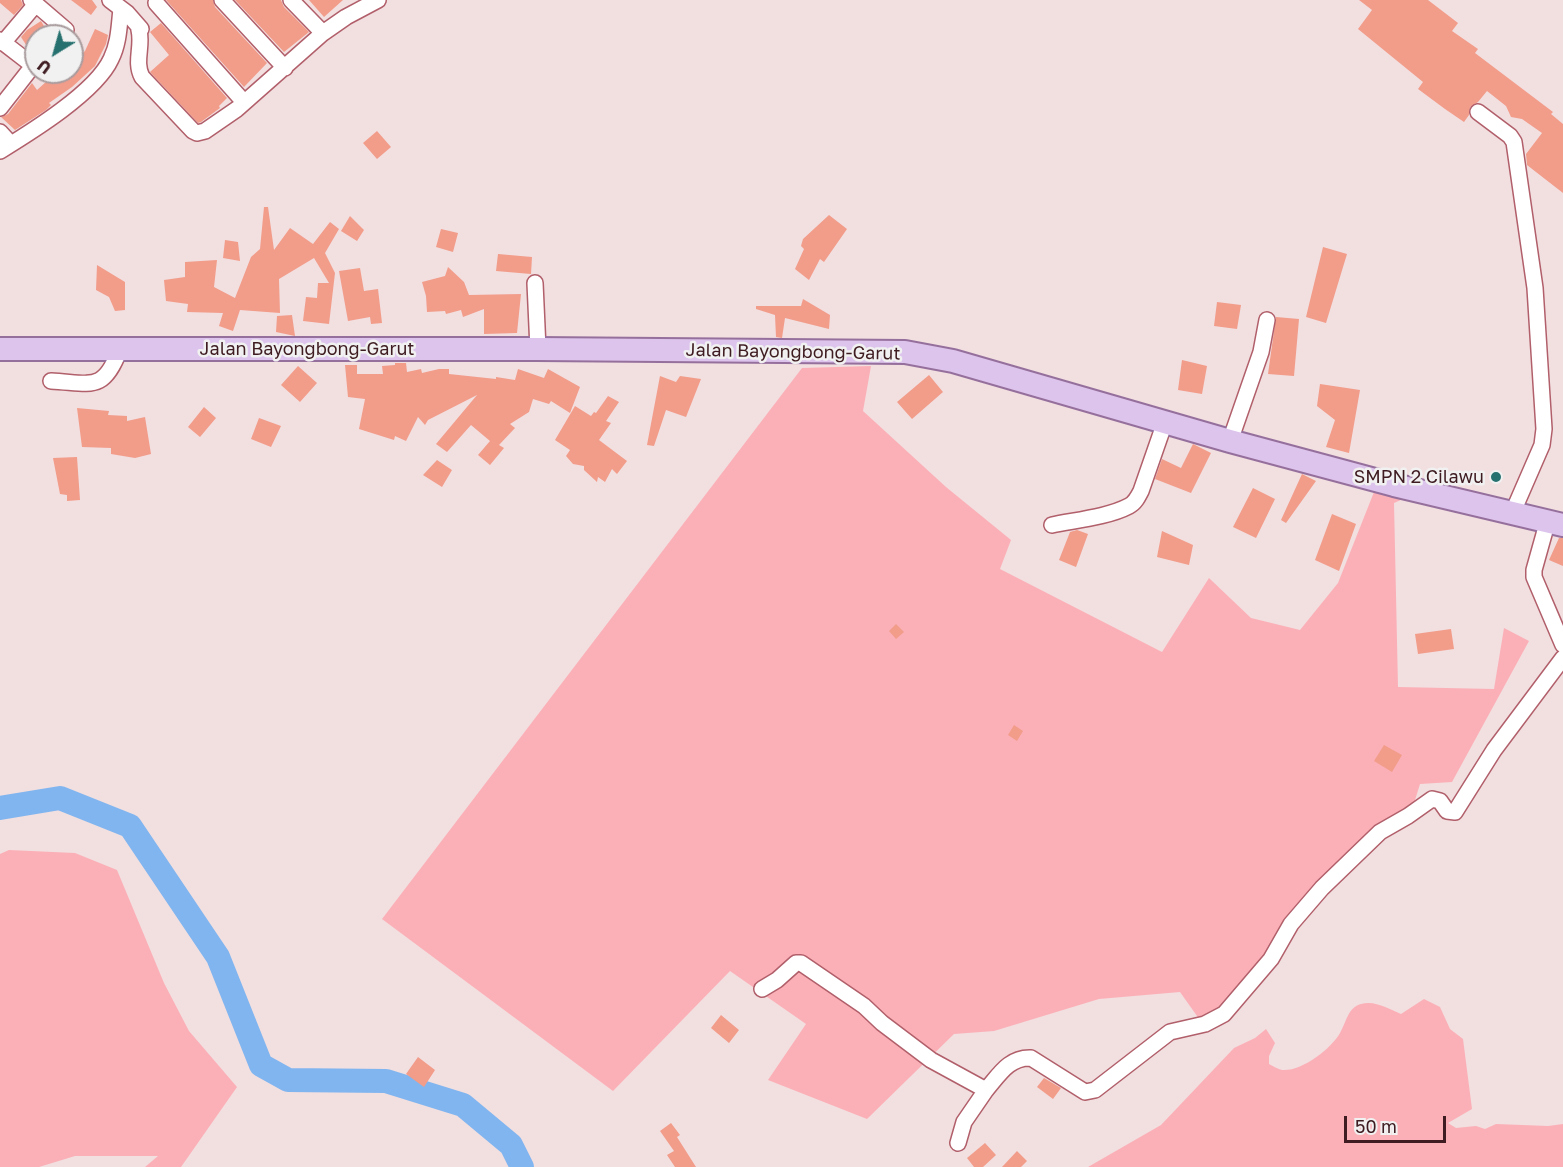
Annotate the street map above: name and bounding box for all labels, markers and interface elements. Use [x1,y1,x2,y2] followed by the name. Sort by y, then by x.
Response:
[24,24,84,84] north arrow
[34,55,55,78] text: U
[199,338,415,360] street label: Jalan Bayongbong-Garut
[685,339,901,365] street label: Jalan Bayongbong-Garut
[1354,466,1484,488] place label: SMPN 2 Cilawu
[1489,470,1503,484] marker: SMPN 2 Cilawu
[1347,1104,1449,1142] scale bar
[1355,1115,1397,1137] text: 50 m

